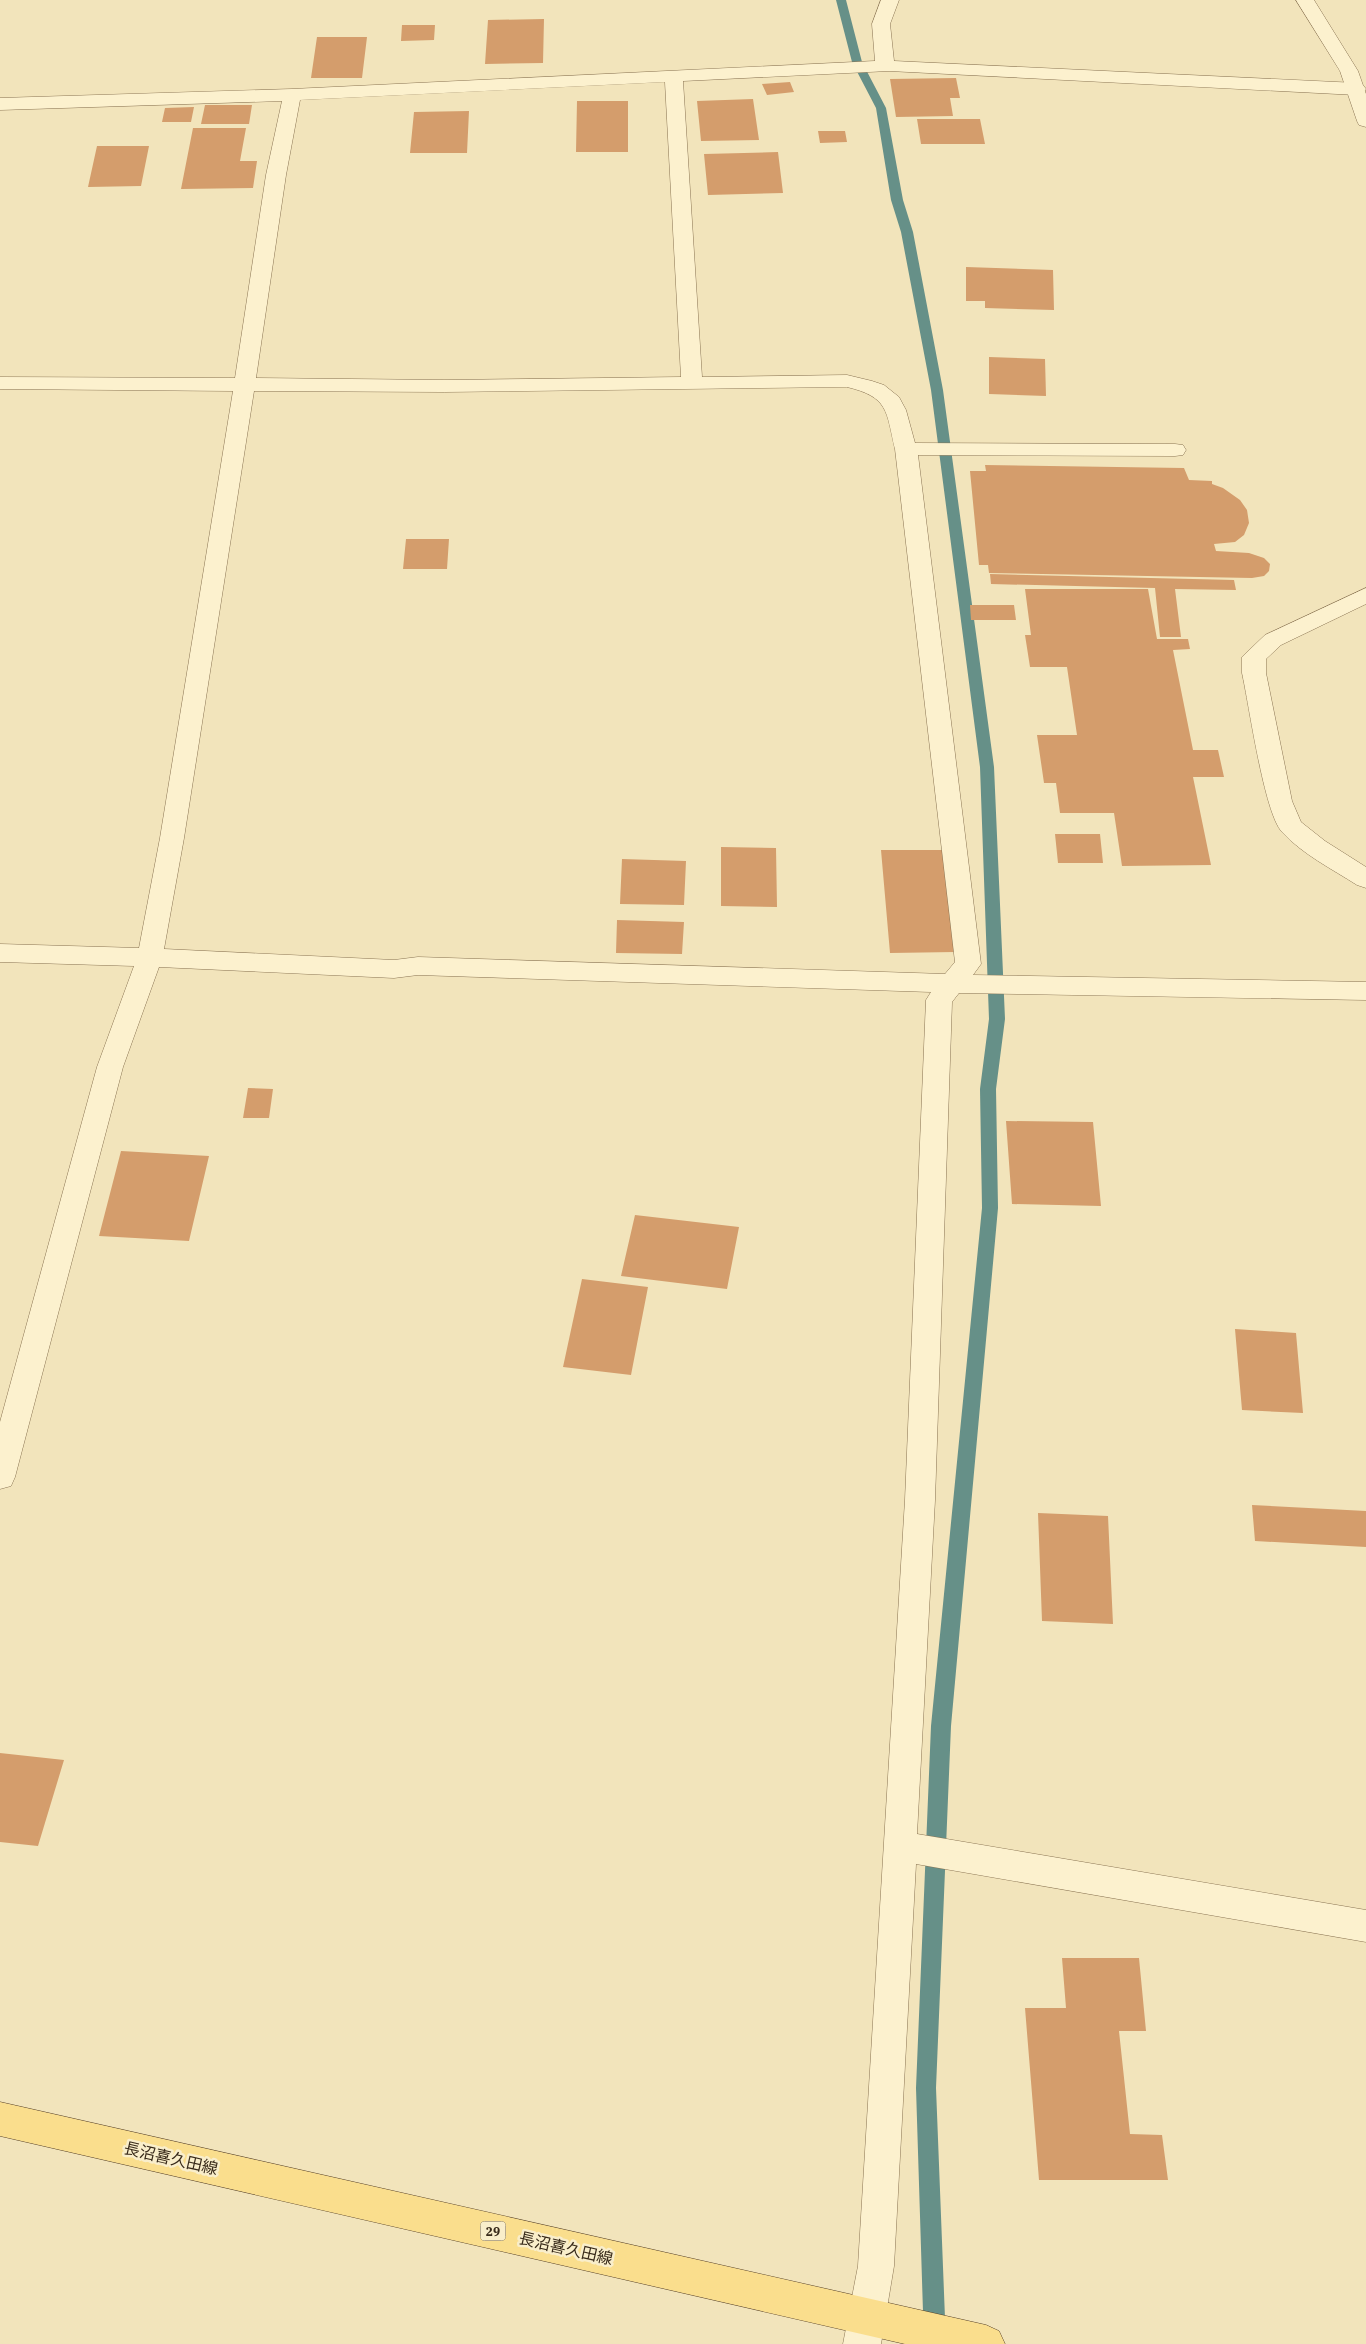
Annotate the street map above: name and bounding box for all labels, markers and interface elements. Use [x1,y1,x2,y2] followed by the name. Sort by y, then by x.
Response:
[122,2137,220,2179] street label: 長沼喜久田線
[480,2222,506,2240] road number: 29
[517,2227,615,2269] street label: 長沼喜久田線

